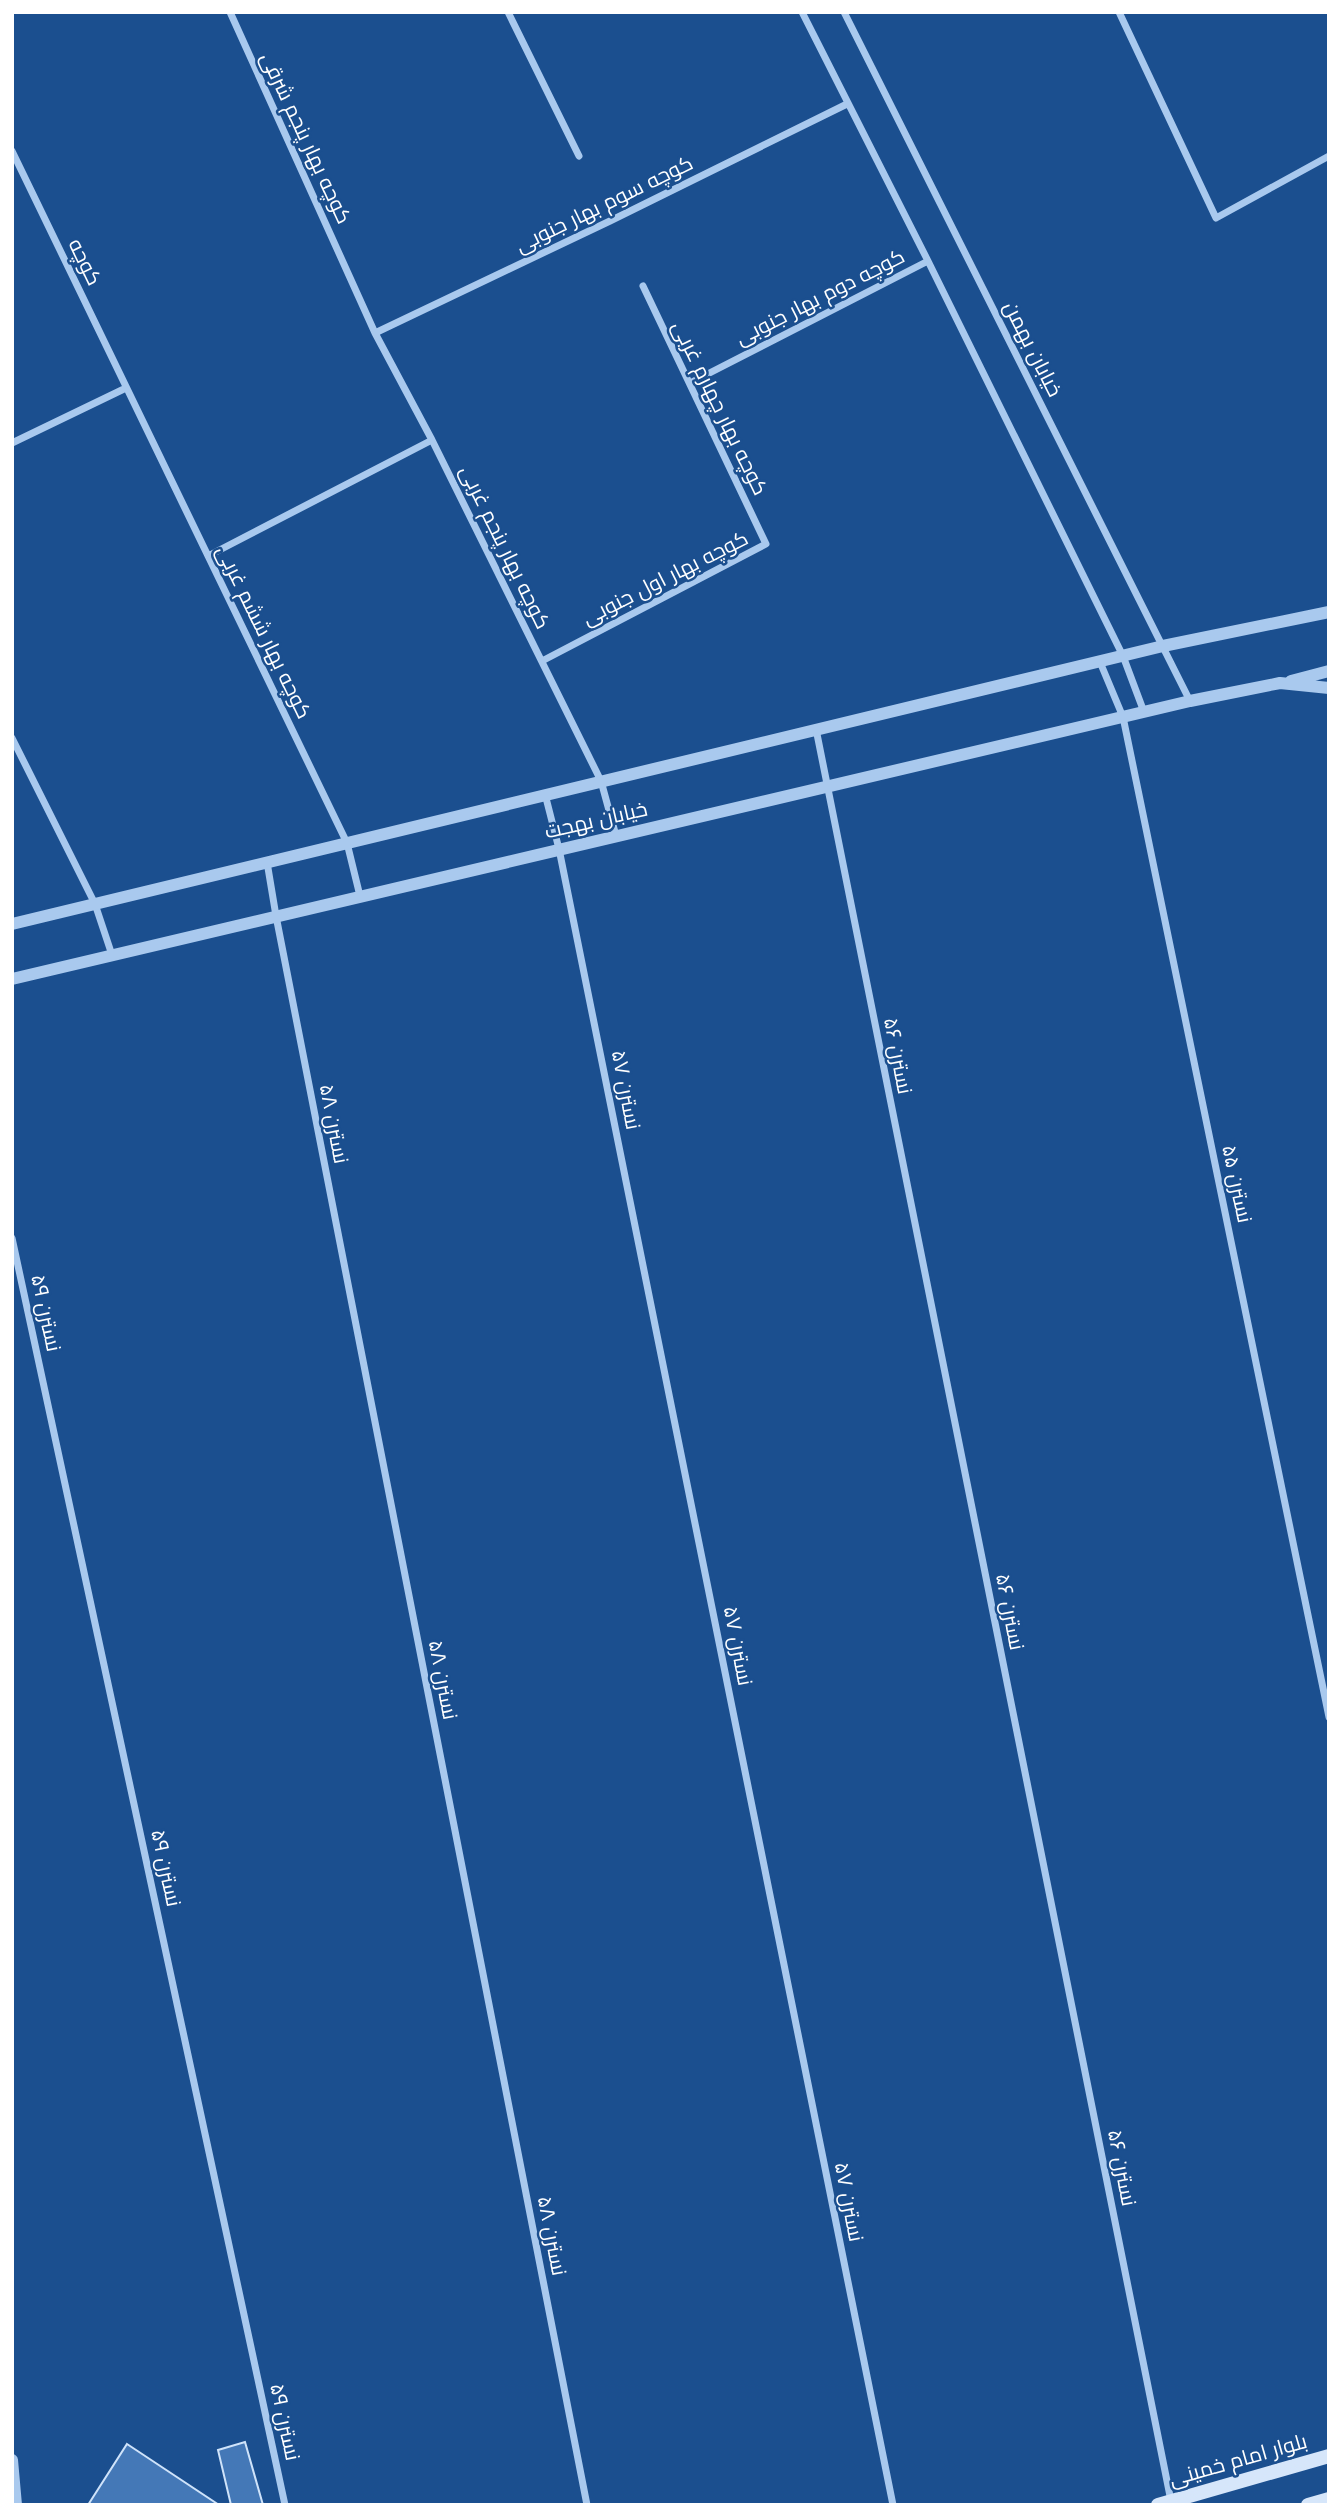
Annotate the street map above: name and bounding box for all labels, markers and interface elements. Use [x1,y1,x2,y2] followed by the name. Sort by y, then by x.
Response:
[254,48,356,228] street label: کوچه بهار پنجم شرقی
[511,151,698,259] street label: کوچه سوم بهار جنوبی
[62,235,107,290] street label: کوچه
[731,244,909,352] street label: کوچه دوم بهار جنوبی
[998,297,1067,401] street label: خیابان بهمن
[666,317,773,500] street label: کوچه بهار چهارم غربی
[453,461,555,634] street label: کوچه بهار پنجم غربی
[578,526,753,632] street label: کوچه بهار اول جنوبی
[210,541,316,723] street label: کوچه بهار ششم غربی
[542,797,650,844] street label: خیابان بهجت
[878,1016,917,1097] street label: نسترن ۵۶
[606,1048,645,1132] street label: نسترن ۵۷
[314,1082,353,1166] street label: نسترن ۵۸
[1216,1143,1257,1225] street label: نسترن ۵۵
[25,1272,66,1354] street label: نسترن ۵۹
[990,1572,1029,1653] street label: نسترن ۵۶
[718,1604,757,1688] street label: نسترن ۵۷
[423,1638,462,1722] street label: نسترن ۵۸
[145,1827,186,1909] street label: نسترن ۵۹
[1102,2128,1141,2209] street label: نسترن ۵۶
[829,2160,868,2244] street label: نسترن ۵۷
[532,2194,571,2278] street label: نسترن ۵۸
[264,2381,305,2463] street label: نسترن ۵۹
[1166,2429,1310,2493] street label: بلوار امام خمینی

